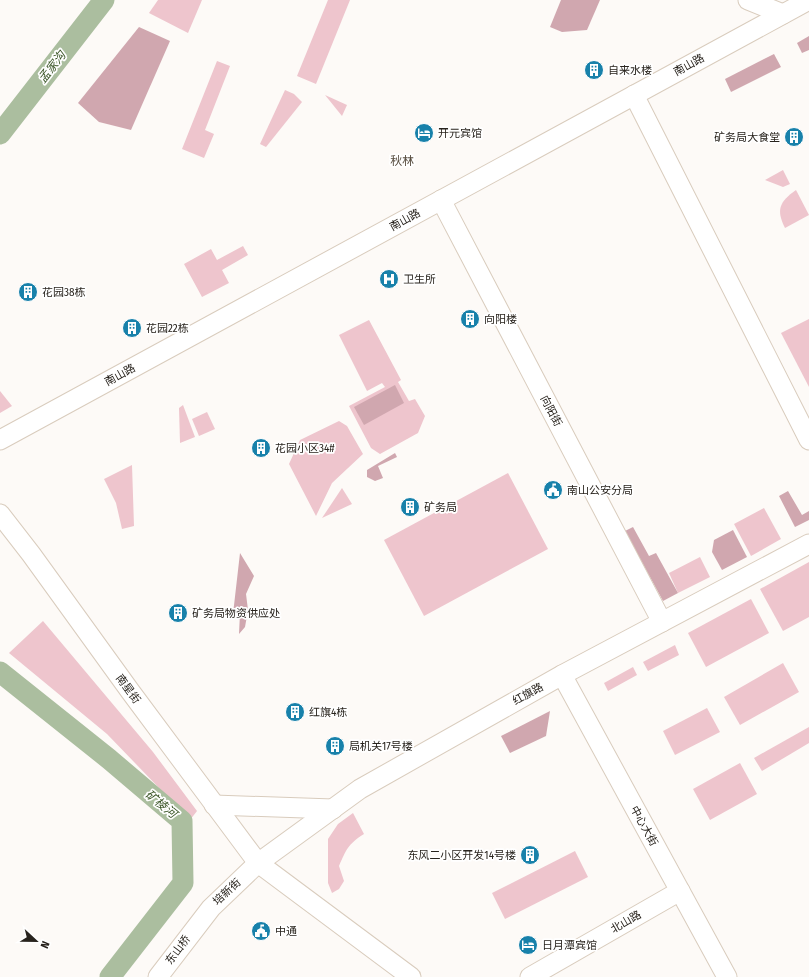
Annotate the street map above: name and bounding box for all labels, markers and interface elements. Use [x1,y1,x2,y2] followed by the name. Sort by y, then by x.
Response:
[35,47,70,85] water label: 孟家沟
[671,51,707,79] street label: 南山路
[583,59,605,81] building icon: 自来水楼
[608,64,652,77] place label: 自来水楼
[413,122,435,144] hotel icon: 开元宾馆
[783,126,805,148] building icon: 矿务局大食堂
[438,127,482,140] place label: 开元宾馆
[714,131,780,144] place label: 矿务局大食堂
[390,154,414,168] district label: 秋林
[387,206,423,234] street label: 南山路
[378,268,400,290] hospital icon: 卫生所
[403,273,436,286] place label: 卫生所
[17,281,39,303] building icon: 花园38栋
[42,286,85,299] place label: 花园38栋
[459,308,481,330] building icon: 向阳楼
[484,313,517,326] place label: 向阳楼
[121,317,143,339] building icon: 花园22栋
[146,322,189,335] place label: 花园22栋
[102,361,138,389] street label: 南山路
[538,393,564,429] street label: 向阳街
[250,437,272,459] building icon: 花园小区34#
[275,442,335,455] place label: 花园小区34#
[542,479,564,501] public building icon: 南山公安分局
[567,484,633,497] place label: 南山公安分局
[399,496,421,518] building icon: 矿务局
[424,501,457,514] place label: 矿务局
[167,602,189,624] building icon: 矿务局物资供应处
[192,607,280,620] place label: 矿务局物资供应处
[113,672,143,706] street label: 南星街
[510,680,546,708] street label: 红旗路
[284,701,306,723] building icon: 红旗4栋
[309,706,347,719] place label: 红旗4栋
[324,735,346,757] building icon: 局机关17号楼
[349,740,413,753] place label: 局机关17号楼
[143,787,181,822] water label: 矿棱河
[628,804,660,848] street label: 中心大街
[519,844,541,866] building icon: 东风二小区开发14号楼
[407,849,516,862] place label: 东风二小区开发14号楼
[210,876,244,908] street label: 培新街
[608,908,644,936] street label: 北山路
[250,920,272,942] public building icon: 中通
[16,921,56,961] north arrow
[275,925,297,938] place label: 中通
[163,933,193,967] street label: 东山桥
[517,934,539,956] hotel icon: 日月潭宾馆
[38,939,52,950] text: N
[542,939,597,952] place label: 日月潭宾馆

